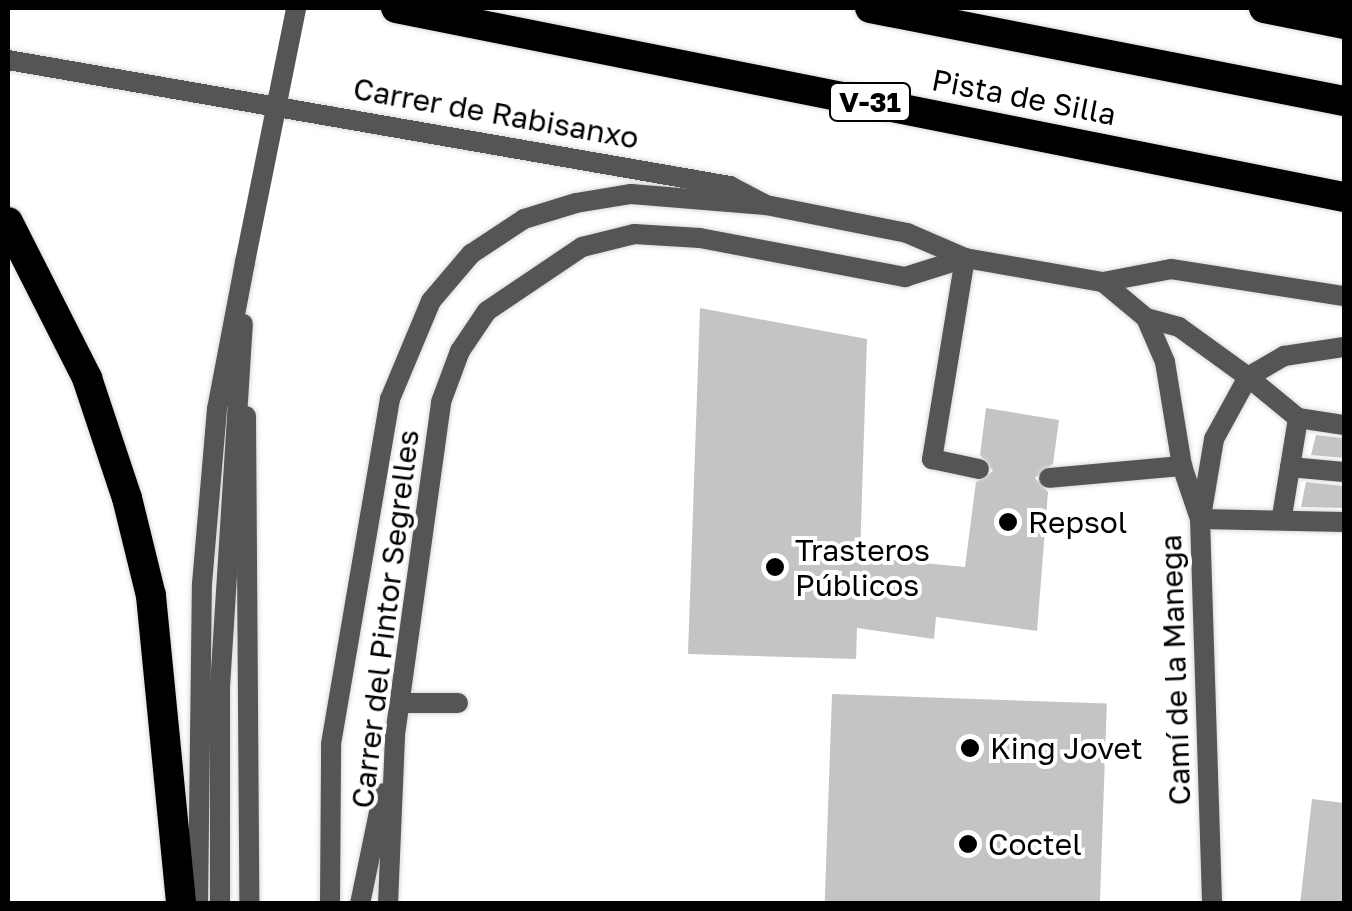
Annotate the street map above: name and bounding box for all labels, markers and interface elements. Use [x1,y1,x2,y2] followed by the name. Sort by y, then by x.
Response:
[929,62,1119,132] street label: Pista de Silla
[351,70,641,156] street label: Carrer de Rabisanxo
[828,79,912,125] road number: V-31
[344,428,426,810] street label: Carrer del Pintor Segrelles
[1028,504,1127,540] place label: Repsol
[997,511,1019,533] marker: Repsol
[795,532,930,602] place label: Trasteros Públicos
[1152,534,1198,806] street label: Camí de la Manega
[764,556,786,578] marker: Trasteros Públicos
[990,730,1143,766] place label: King Jovet
[959,737,981,759] marker: King Jovet
[988,826,1082,862] place label: Coctel
[957,833,979,855] marker: Coctel

